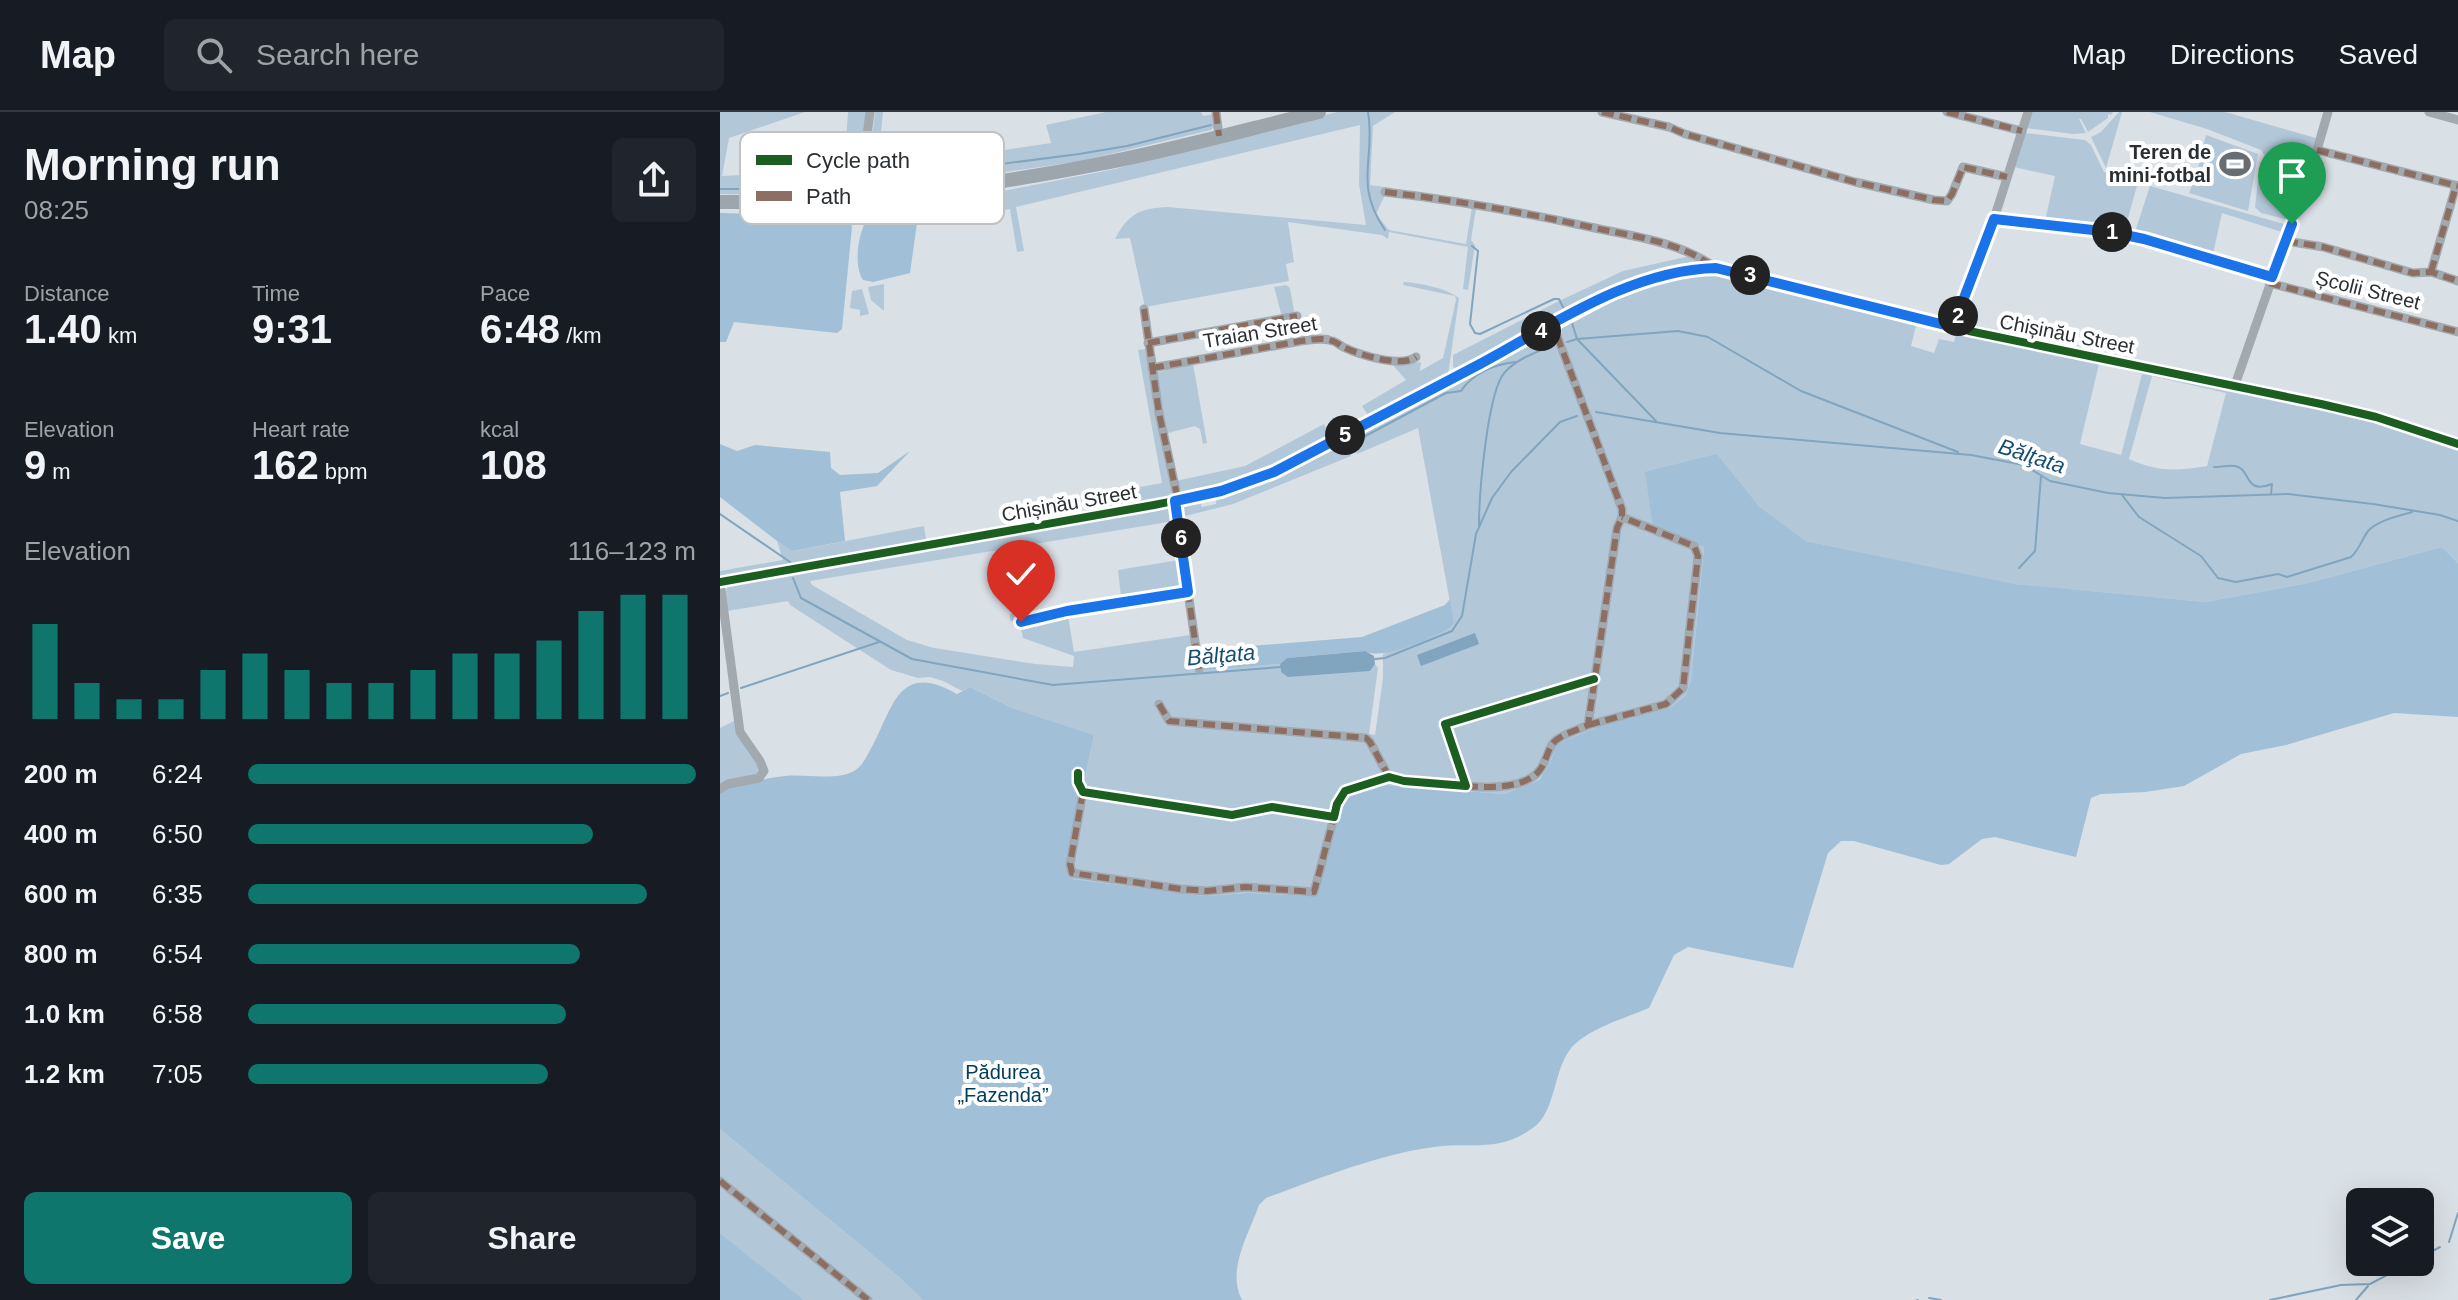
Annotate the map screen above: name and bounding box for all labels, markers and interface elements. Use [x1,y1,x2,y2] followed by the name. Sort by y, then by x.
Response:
[164,19,724,91] search box
[192,33,236,77] icon: search
[40,34,116,76] text: Map
[256,38,419,71] text: Search here
[2072,39,2126,70] text: Map
[2170,39,2295,70] text: Directions
[2339,39,2418,70] text: Saved
[740,132,1004,224] legend
[612,138,696,222] button: share
[24,140,281,189] text: Morning run
[2109,141,2211,186] place label: Teren de mini-fotbal
[2258,142,2326,224] pin
[2218,147,2252,181] sports icon: Teren de mini-fotbal
[806,148,910,173] text: Cycle path
[2270,154,2314,198] icon: arrive
[806,184,851,209] text: Path
[24,195,89,225] text: 08:25
[2092,212,2132,252] pin: 1
[2106,219,2118,244] text: 1
[1730,255,1770,295] pin: 3
[1744,262,1756,287] text: 3
[2314,266,2423,314] street label: Școlii Street
[24,281,110,306] text: Distance
[252,281,300,306] text: Time
[480,281,530,306] text: Pace
[1938,296,1978,336] pin: 2
[1952,303,1964,328] text: 2
[24,307,102,351] text: 1.40
[252,307,332,351] text: 9:31
[480,307,560,351] text: 6:48
[1998,310,2137,358] street label: Chișinău Street
[1521,311,1561,351] pin: 4
[1202,312,1319,352] street label: Traian Street
[1535,318,1547,343] text: 4
[102,323,137,348] text: km
[560,323,602,348] text: /km
[1325,415,1365,455] pin: 5
[24,417,115,442] text: Elevation
[252,417,350,442] text: Heart rate
[480,417,519,442] text: kcal
[1339,422,1351,447] text: 5
[1996,434,2068,478] water label: Bălţata
[24,443,46,487] text: 9
[252,443,319,487] text: 162
[480,443,547,487] text: 108
[46,459,71,484] text: m
[319,459,368,484] text: bpm
[1000,480,1139,526] street label: Chișinău Street
[1161,518,1201,558] pin: 6
[1175,525,1187,550] text: 6
[24,536,131,566] text: Elevation
[568,536,696,566] text: 116–123 m
[987,540,1055,622] pin
[999,552,1043,596] icon: check
[1186,640,1256,670] water label: Bălţata
[24,759,98,789] text: 200 m
[152,759,203,789] text: 6:24
[24,819,98,849] text: 400 m
[152,819,203,849] text: 6:50
[24,879,98,909] text: 600 m
[152,879,203,909] text: 6:35
[24,939,98,969] text: 800 m
[152,939,203,969] text: 6:54
[24,999,105,1029] text: 1.0 km
[152,999,203,1029] text: 6:58
[24,1059,105,1089] text: 1.2 km
[152,1059,203,1089] text: 7:05
[957,1061,1049,1106] park label: Pădurea „Fazenda”
[2346,1188,2434,1276] map controls
[2346,1188,2434,1276] button: layers
[24,1192,352,1284] button: Save
[368,1192,696,1284] button: Share

